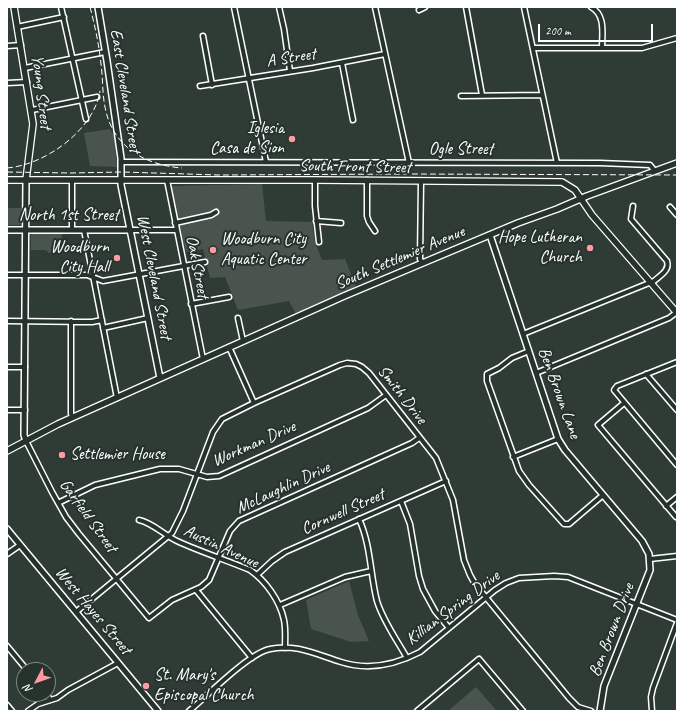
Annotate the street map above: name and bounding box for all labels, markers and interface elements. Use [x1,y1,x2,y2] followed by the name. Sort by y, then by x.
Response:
[540,16,655,42] scale bar
[545,23,571,39] text: 200 m
[105,28,145,154] street label: East Cleveland Street
[265,44,317,72] street label: A Street
[26,54,56,130] street label: Young Street
[210,119,284,159] place label: Iglesia Casa de Sion
[287,134,297,144] marker: Iglesia Casa de Sion
[429,140,493,160] street label: Ogle Street
[299,156,411,178] street label: South Front Street
[19,206,119,226] street label: North 1st Street
[132,213,176,341] street label: West Cleveland Street
[332,222,468,294] street label: South Settlemier Avenue
[498,228,582,268] place label: Hope Lutheran Church
[221,230,306,270] place label: Woodburn City Aquatic Center
[181,234,213,300] street label: Oak Street
[51,238,109,278] place label: Woodburn City Hall
[585,243,595,253] marker: Hope Lutheran Church
[208,245,218,255] marker: Woodburn City Aquatic Center
[112,253,122,263] marker: Woodburn City Hall
[533,345,585,441] street label: Ben Brown Lane
[373,362,431,428] street label: Smith Drive
[209,417,299,471] street label: Workman Drive
[70,445,165,465] place label: Settlemier House
[57,450,67,460] marker: Settlemier House
[233,457,333,519] street label: McLaughlin Drive
[55,475,121,557] street label: Garfield Street
[298,485,388,539] street label: Cornwell Street
[180,521,262,573] street label: Austin Avenue
[50,563,136,659] street label: West Hayes Street
[402,566,504,650] street label: Killian Spring Drive
[585,581,639,679] street label: Ben Brown Drive
[16,662,56,702] north arrow
[154,666,254,706] place label: St. Mary's Episcopal Church
[141,681,151,691] marker: St. Mary's Episcopal Church
[20,682,35,696] text: N

